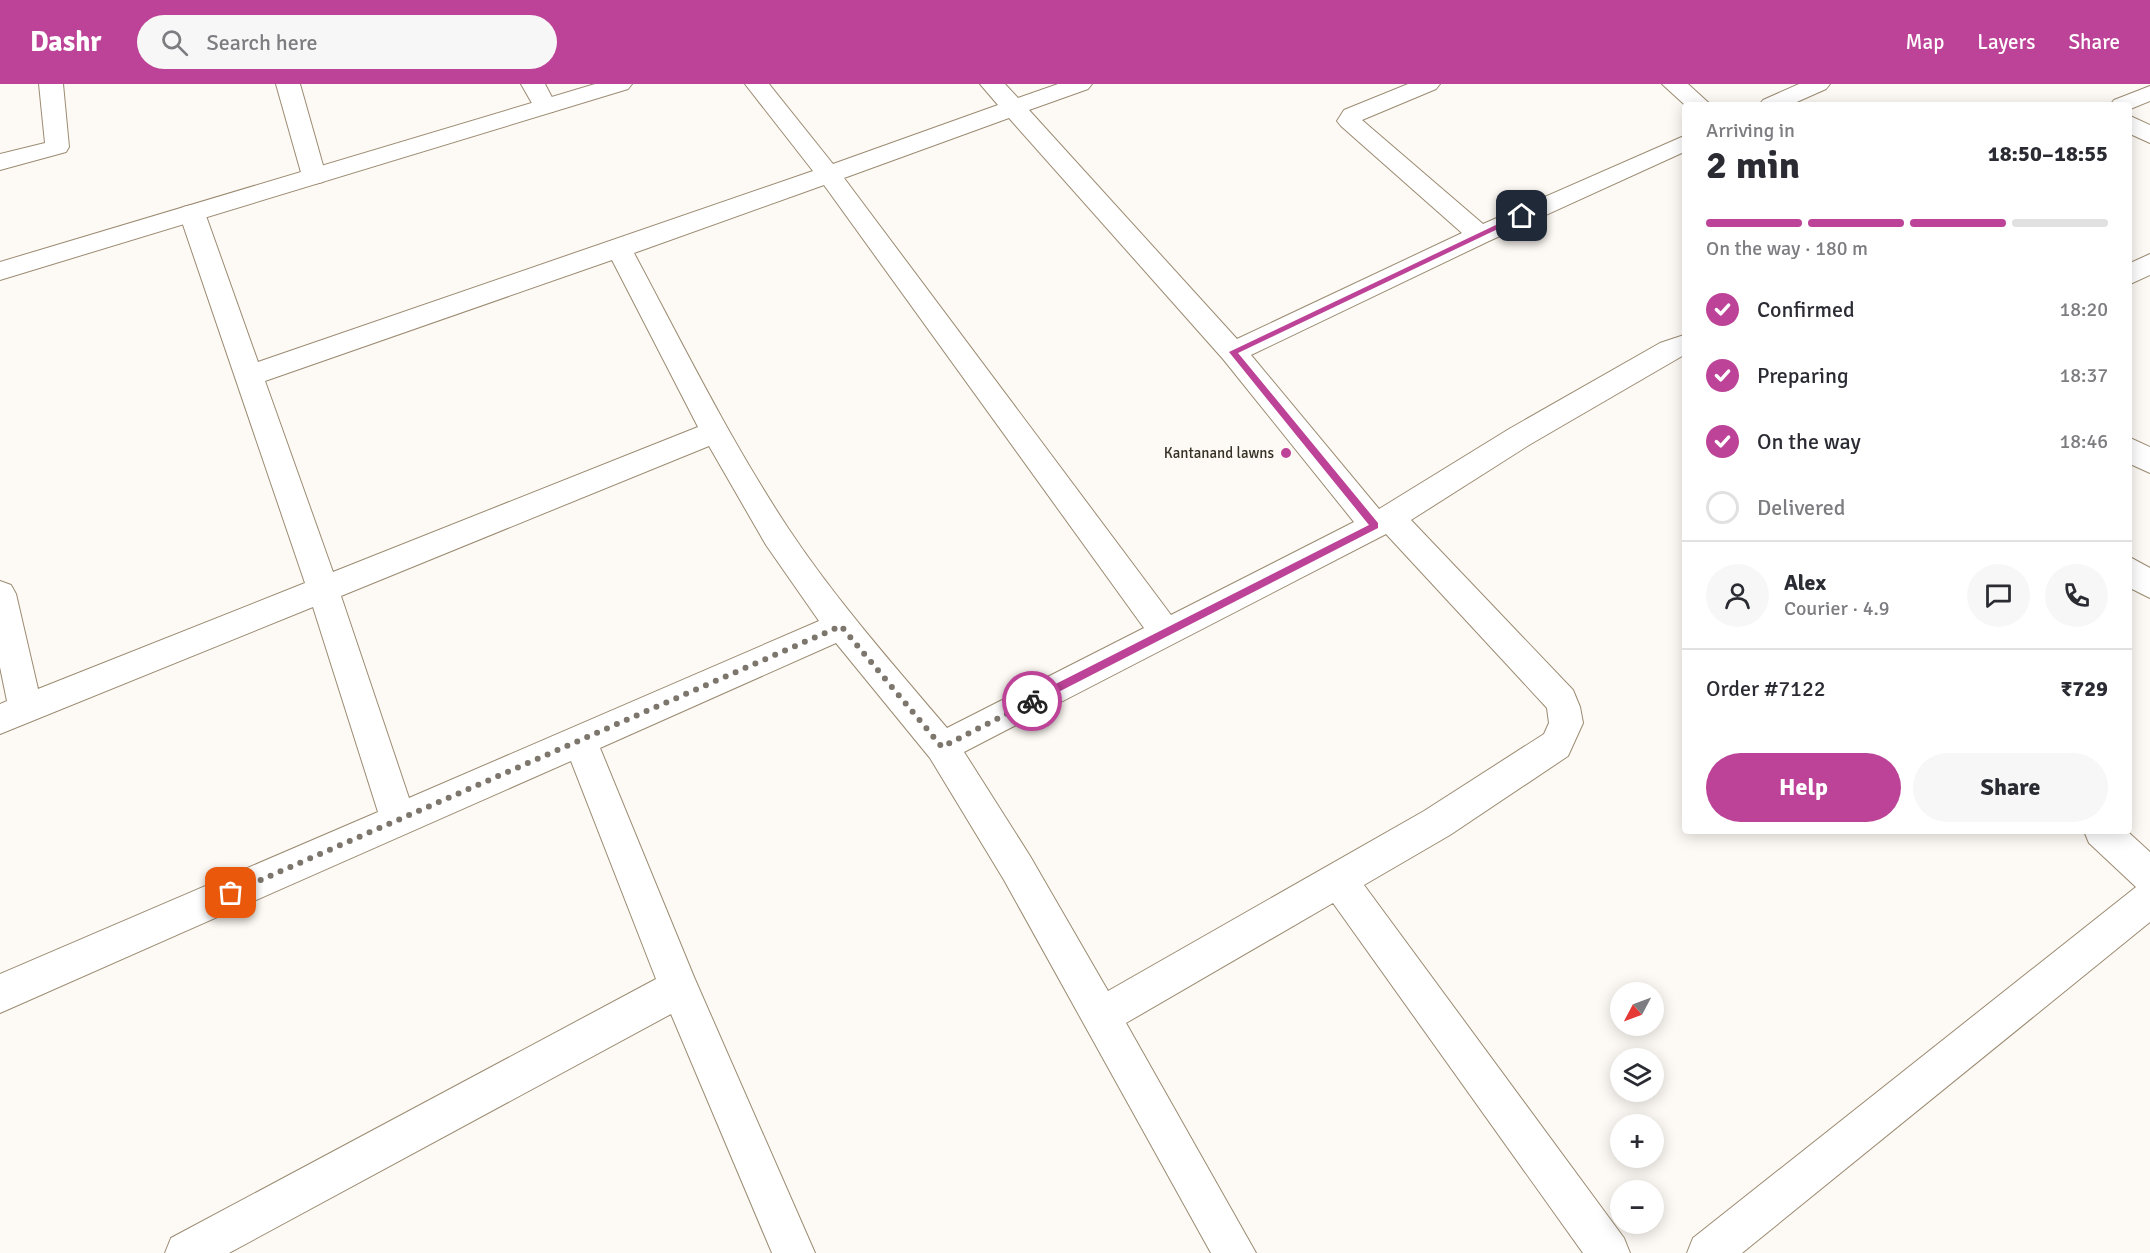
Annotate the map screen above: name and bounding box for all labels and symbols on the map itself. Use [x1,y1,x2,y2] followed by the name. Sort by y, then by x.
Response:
[1496,190,1547,241] pin
[1164,444,1274,462] place label: Kantanand lawns
[1279,446,1293,460] marker: Kantanand lawns
[1002,671,1062,731] courier
[205,867,256,918] pin
[1610,982,1664,1036] north arrow

